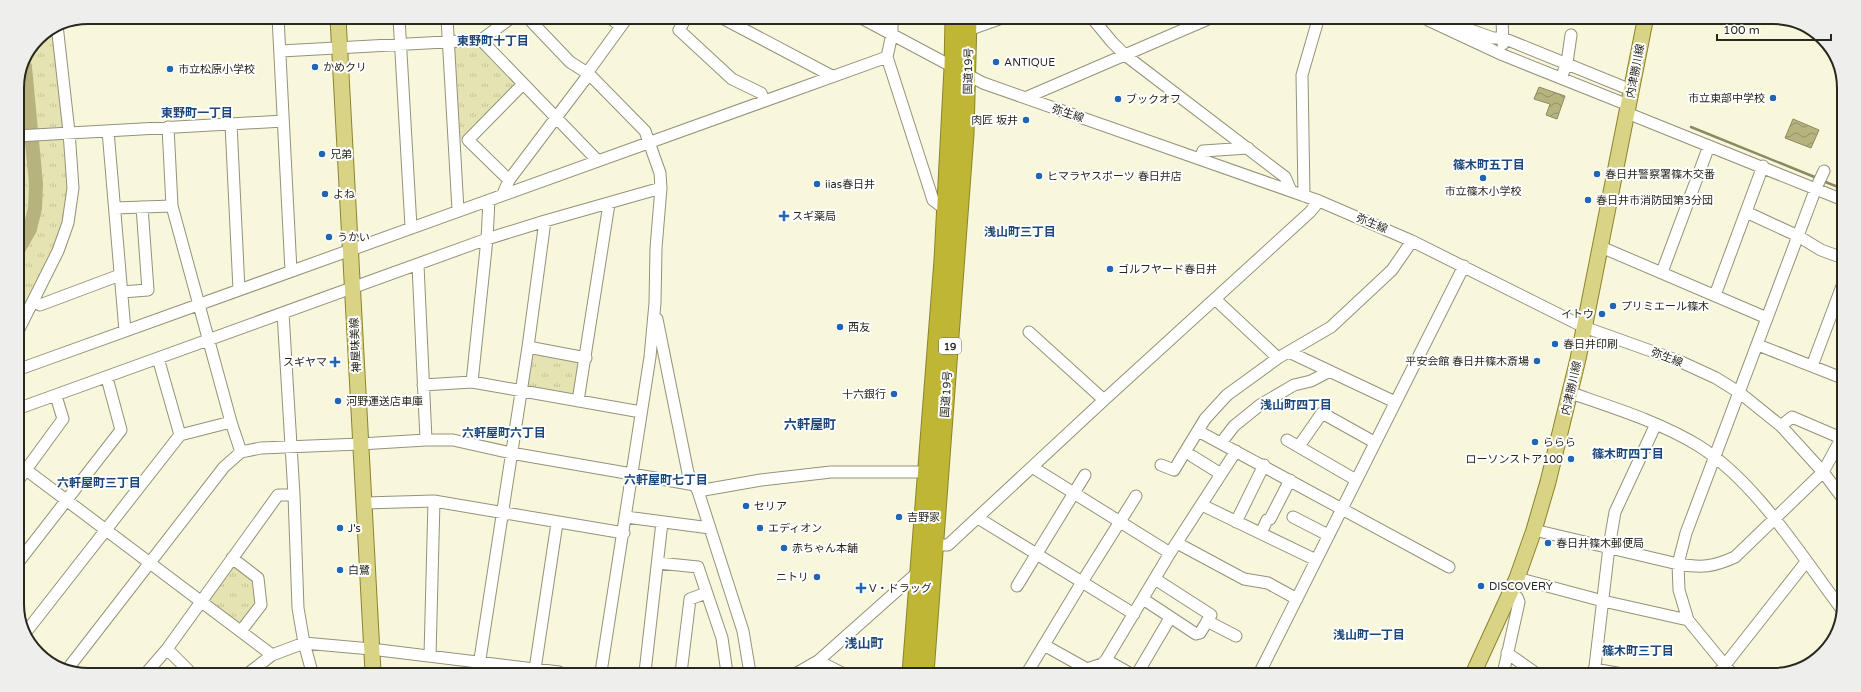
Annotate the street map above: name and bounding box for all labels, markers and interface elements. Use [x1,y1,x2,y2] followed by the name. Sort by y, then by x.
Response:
[1717,16,1831,42] scale bar
[1723,23,1760,37] text: 100 m
[457,34,529,48] district label: 東野町十丁目
[1624,43,1647,99] street label: 内津勝川線
[962,47,975,95] street label: 国道19号
[1004,56,1055,69] place label: ANTIQUE
[991,57,1001,67] marker: ANTIQUE
[323,61,367,74] place label: かめクリ
[310,62,320,72] marker: かめクリ
[178,63,255,76] place label: 市立松原小学校
[165,64,175,74] marker: 市立松原小学校
[1688,92,1765,105] place label: 市立東部中学校
[1126,93,1181,106] place label: ブックオフ
[1768,93,1778,103] marker: 市立東部中学校
[1113,94,1123,104] marker: ブックオフ
[1050,102,1086,125] street label: 弥生線
[161,106,233,120] district label: 東野町一丁目
[971,114,1018,127] place label: 肉匠 坂井
[1021,115,1031,125] marker: 肉匠 坂井
[330,148,352,161] place label: 兄弟
[317,149,327,159] marker: 兄弟
[1453,158,1525,172] district label: 篠木町五丁目
[1605,168,1715,181] place label: 春日井警察署篠木交番
[1592,169,1602,179] marker: 春日井警察署篠木交番
[1047,170,1182,183] place label: ヒマラヤスポーツ 春日井店
[1034,171,1044,181] marker: ヒマラヤスポーツ 春日井店
[1478,173,1488,183] marker: 市立篠木小学校
[825,178,875,191] place label: iias春日井
[812,179,822,189] marker: iias春日井
[1445,185,1522,198] place label: 市立篠木小学校
[333,188,355,201] place label: よね
[320,189,330,199] marker: よね
[1596,194,1713,207] place label: 春日井市消防団第3分団
[1583,195,1593,205] marker: 春日井市消防団第3分団
[792,210,836,223] place label: スギ薬局
[779,211,789,221] marker: スギ薬局
[1354,211,1390,236] street label: 弥生線
[984,225,1056,239] district label: 浅山町三丁目
[337,231,370,244] place label: うかい
[324,232,334,242] marker: うかい
[1118,263,1217,276] place label: ゴルフヤード春日井
[1105,264,1115,274] marker: ゴルフヤード春日井
[1621,300,1709,313] place label: プリミエール篠木
[1608,301,1618,311] marker: プリミエール篠木
[1561,308,1594,321] place label: イトウ
[1597,309,1607,319] marker: イトウ
[348,317,363,373] street label: 神屋味美線
[848,321,870,334] place label: 西友
[835,322,845,332] marker: 西友
[939,338,961,354] road number: 19
[1563,338,1618,351] place label: 春日井印刷
[1550,339,1560,349] marker: 春日井印刷
[1649,345,1685,369] street label: 弥生線
[1405,355,1529,368] place label: 平安会館 春日井篠木斎場
[283,356,327,369] place label: スギヤマ
[1532,356,1542,366] marker: 平安会館 春日井篠木斎場
[330,357,340,367] marker: スギヤマ
[1559,360,1584,416] street label: 内津勝川線
[938,370,955,418] street label: 国道19号
[842,388,886,401] place label: 十六銀行
[889,389,899,399] marker: 十六銀行
[346,395,423,408] place label: 河野運送店車庫
[333,396,343,406] marker: 河野運送店車庫
[1260,398,1332,412] district label: 浅山町四丁目
[784,417,836,433] district label: 六軒屋町
[462,426,546,440] district label: 六軒屋町六丁目
[1543,436,1576,449] place label: ららら
[1530,437,1540,447] marker: ららら
[1592,447,1664,461] district label: 篠木町四丁目
[1465,453,1563,466] place label: ローソンストア100
[1566,454,1576,464] marker: ローソンストア100
[624,473,708,487] district label: 六軒屋町七丁目
[57,476,141,490] district label: 六軒屋町三丁目
[754,500,787,513] place label: セリア
[741,501,751,511] marker: セリア
[907,511,940,524] place label: 吉野家
[894,512,904,522] marker: 吉野家
[348,522,361,535] place label: J's
[768,522,822,535] place label: エディオン
[335,523,345,533] marker: J's
[755,523,765,533] marker: エディオン
[1556,537,1644,550] place label: 春日井篠木郵便局
[1543,538,1553,548] marker: 春日井篠木郵便局
[792,542,858,555] place label: 赤ちゃん本舗
[779,543,789,553] marker: 赤ちゃん本舗
[348,564,370,577] place label: 白鷺
[335,565,345,575] marker: 白鷺
[776,571,809,584] place label: ニトリ
[812,572,822,582] marker: ニトリ
[1489,580,1553,593] place label: DISCOVERY
[1476,581,1486,591] marker: DISCOVERY
[869,582,932,595] place label: V・ドラッグ
[856,583,866,593] marker: V・ドラッグ
[1333,628,1405,642] district label: 浅山町一丁目
[844,636,884,652] district label: 浅山町
[1602,644,1674,658] district label: 篠木町三丁目

